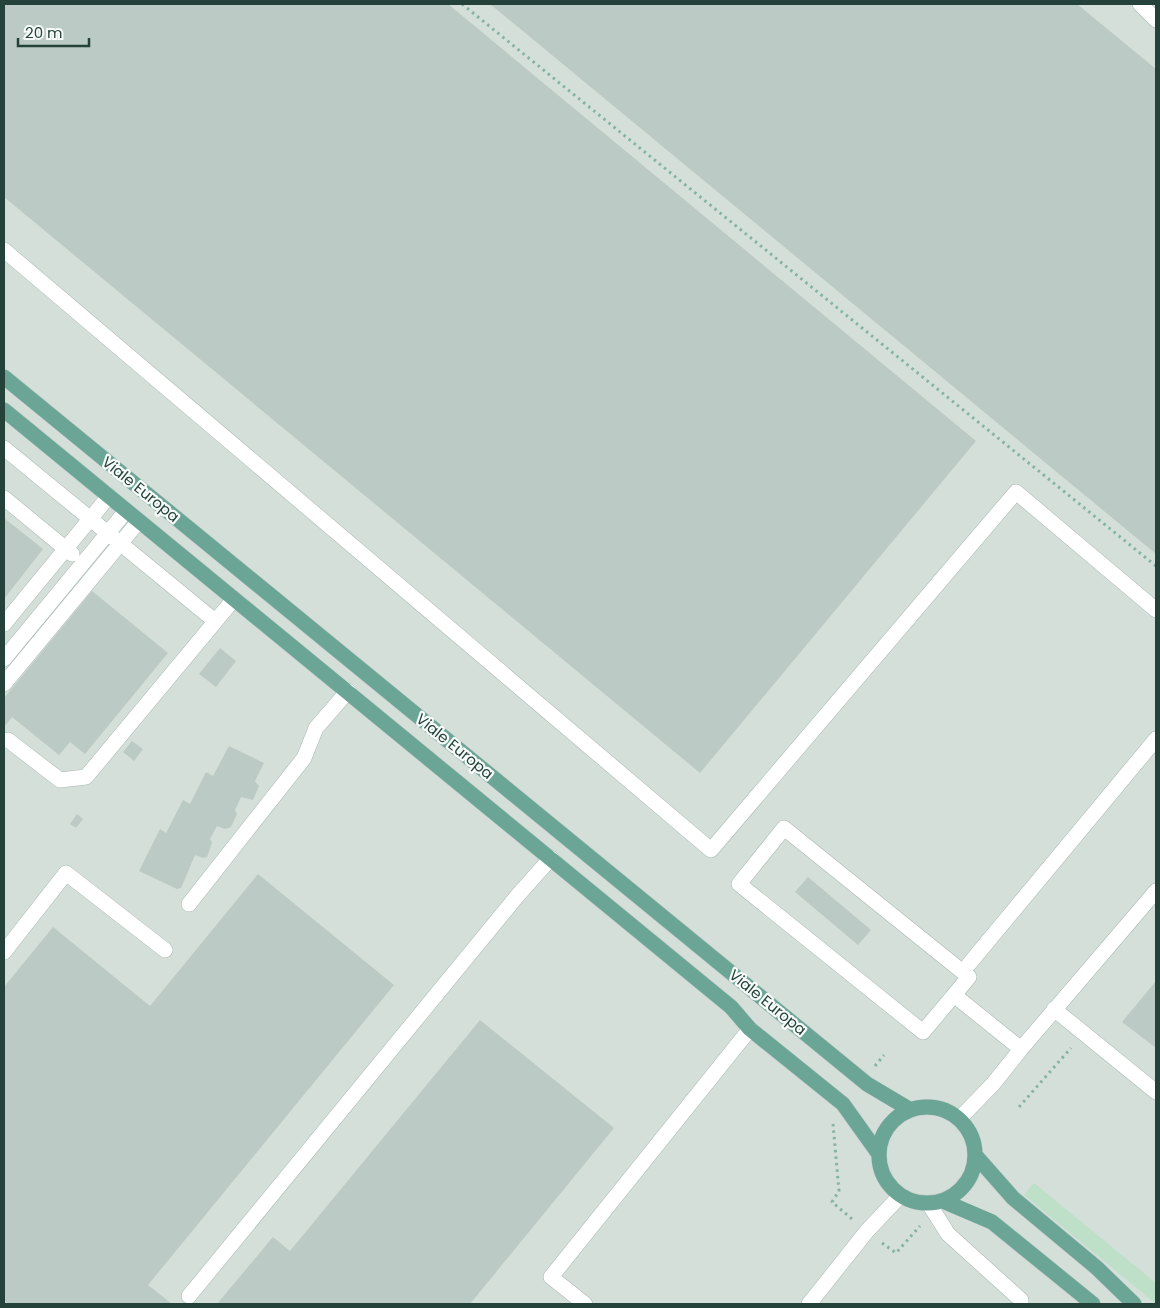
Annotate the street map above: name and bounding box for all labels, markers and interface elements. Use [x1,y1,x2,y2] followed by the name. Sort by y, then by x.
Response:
[18,15,89,47] scale bar
[25,22,63,43] text: 20 m
[98,451,184,527] street label: Viale Europa
[412,708,498,784] street label: Viale Europa
[725,964,811,1040] street label: Viale Europa

